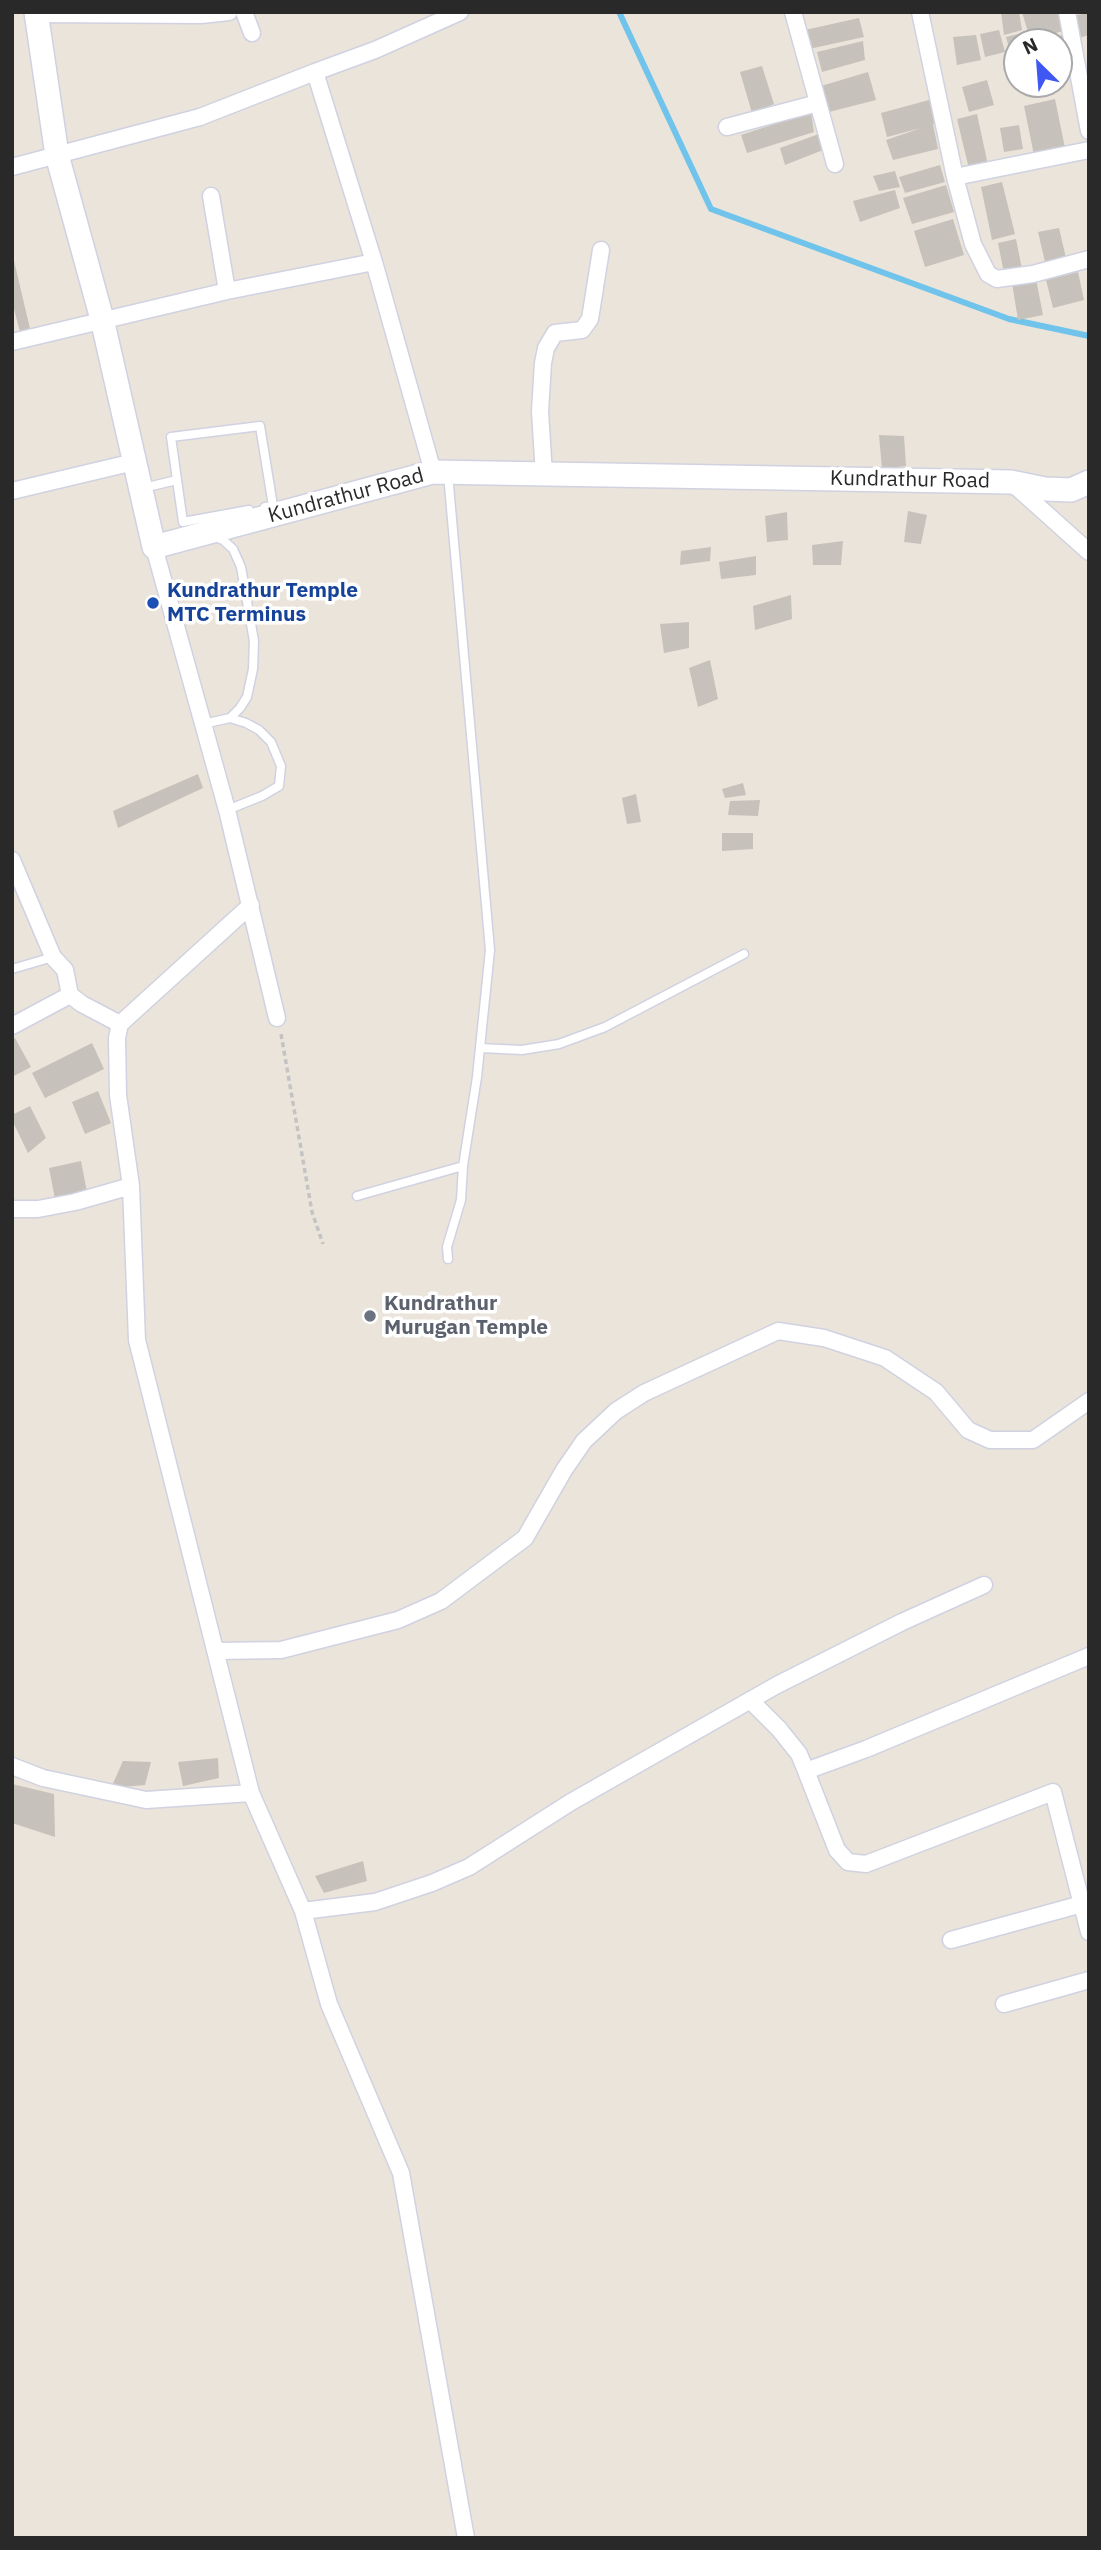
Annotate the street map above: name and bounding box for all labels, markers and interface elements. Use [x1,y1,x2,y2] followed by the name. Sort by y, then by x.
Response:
[1003,28,1073,98] north arrow
[1019,32,1041,60] text: N
[265,463,427,529] street label: Kundrathur Road
[830,466,990,494] street label: Kundrathur Road
[167,578,358,628] place label: Kundrathur Temple MTC Terminus
[145,595,161,611] marker: Kundrathur Temple MTC Terminus
[384,1291,548,1341] place label: Kundrathur Murugan Temple
[362,1308,378,1324] marker: Kundrathur Murugan Temple

